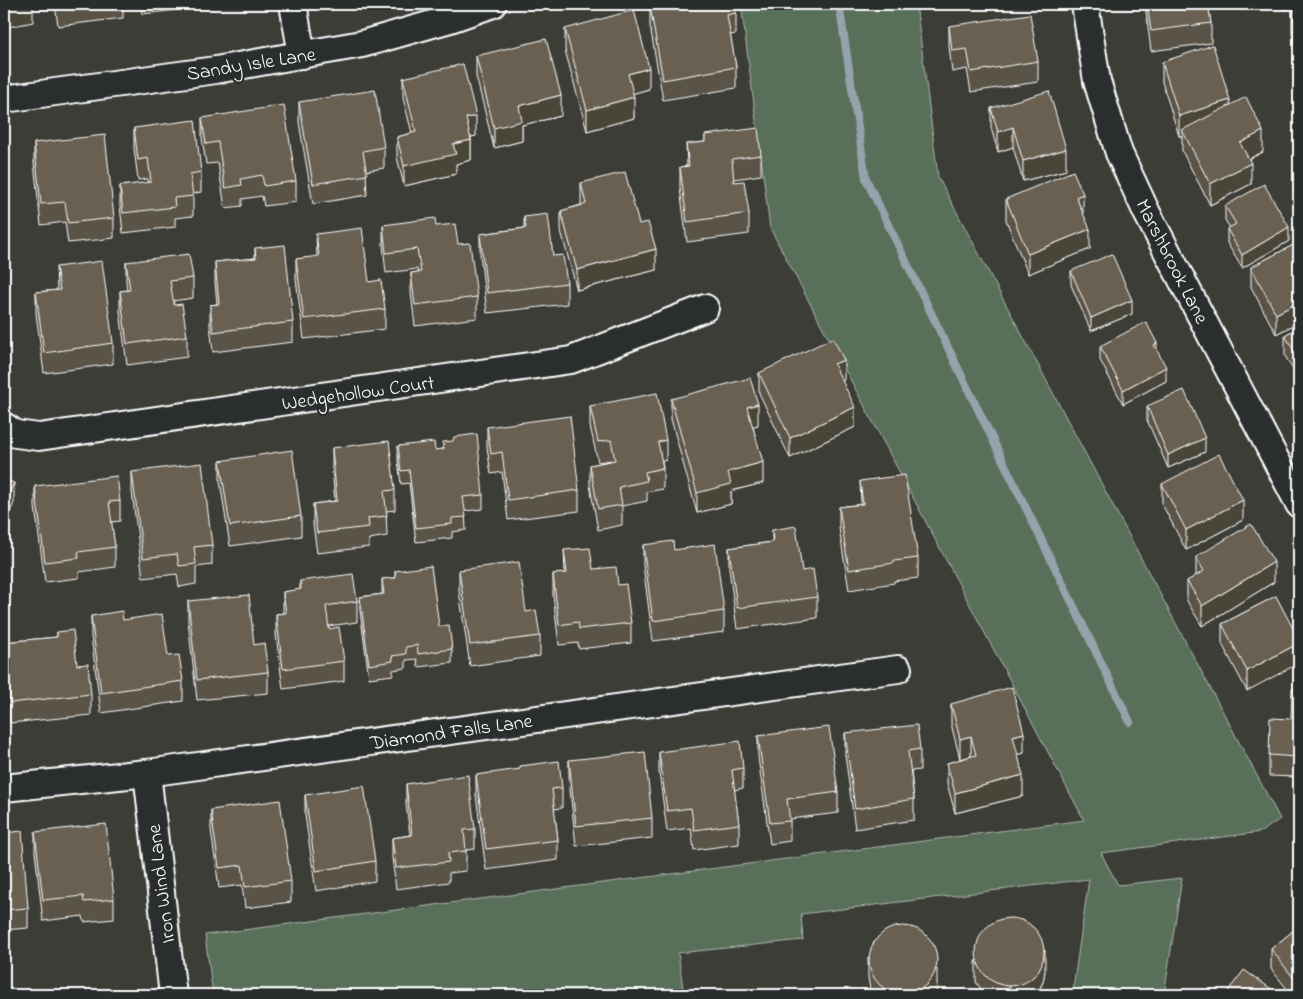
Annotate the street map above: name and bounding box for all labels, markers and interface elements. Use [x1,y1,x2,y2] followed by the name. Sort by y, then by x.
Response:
[185,41,318,90] street label: Sandy Isle Lane
[1127,195,1215,330] street label: Marshbrook Lane
[280,369,437,421] street label: Wedgehollow Court
[367,708,534,759] street label: Diamond Falls Lane
[141,823,184,945] street label: Iron Wind Lane

